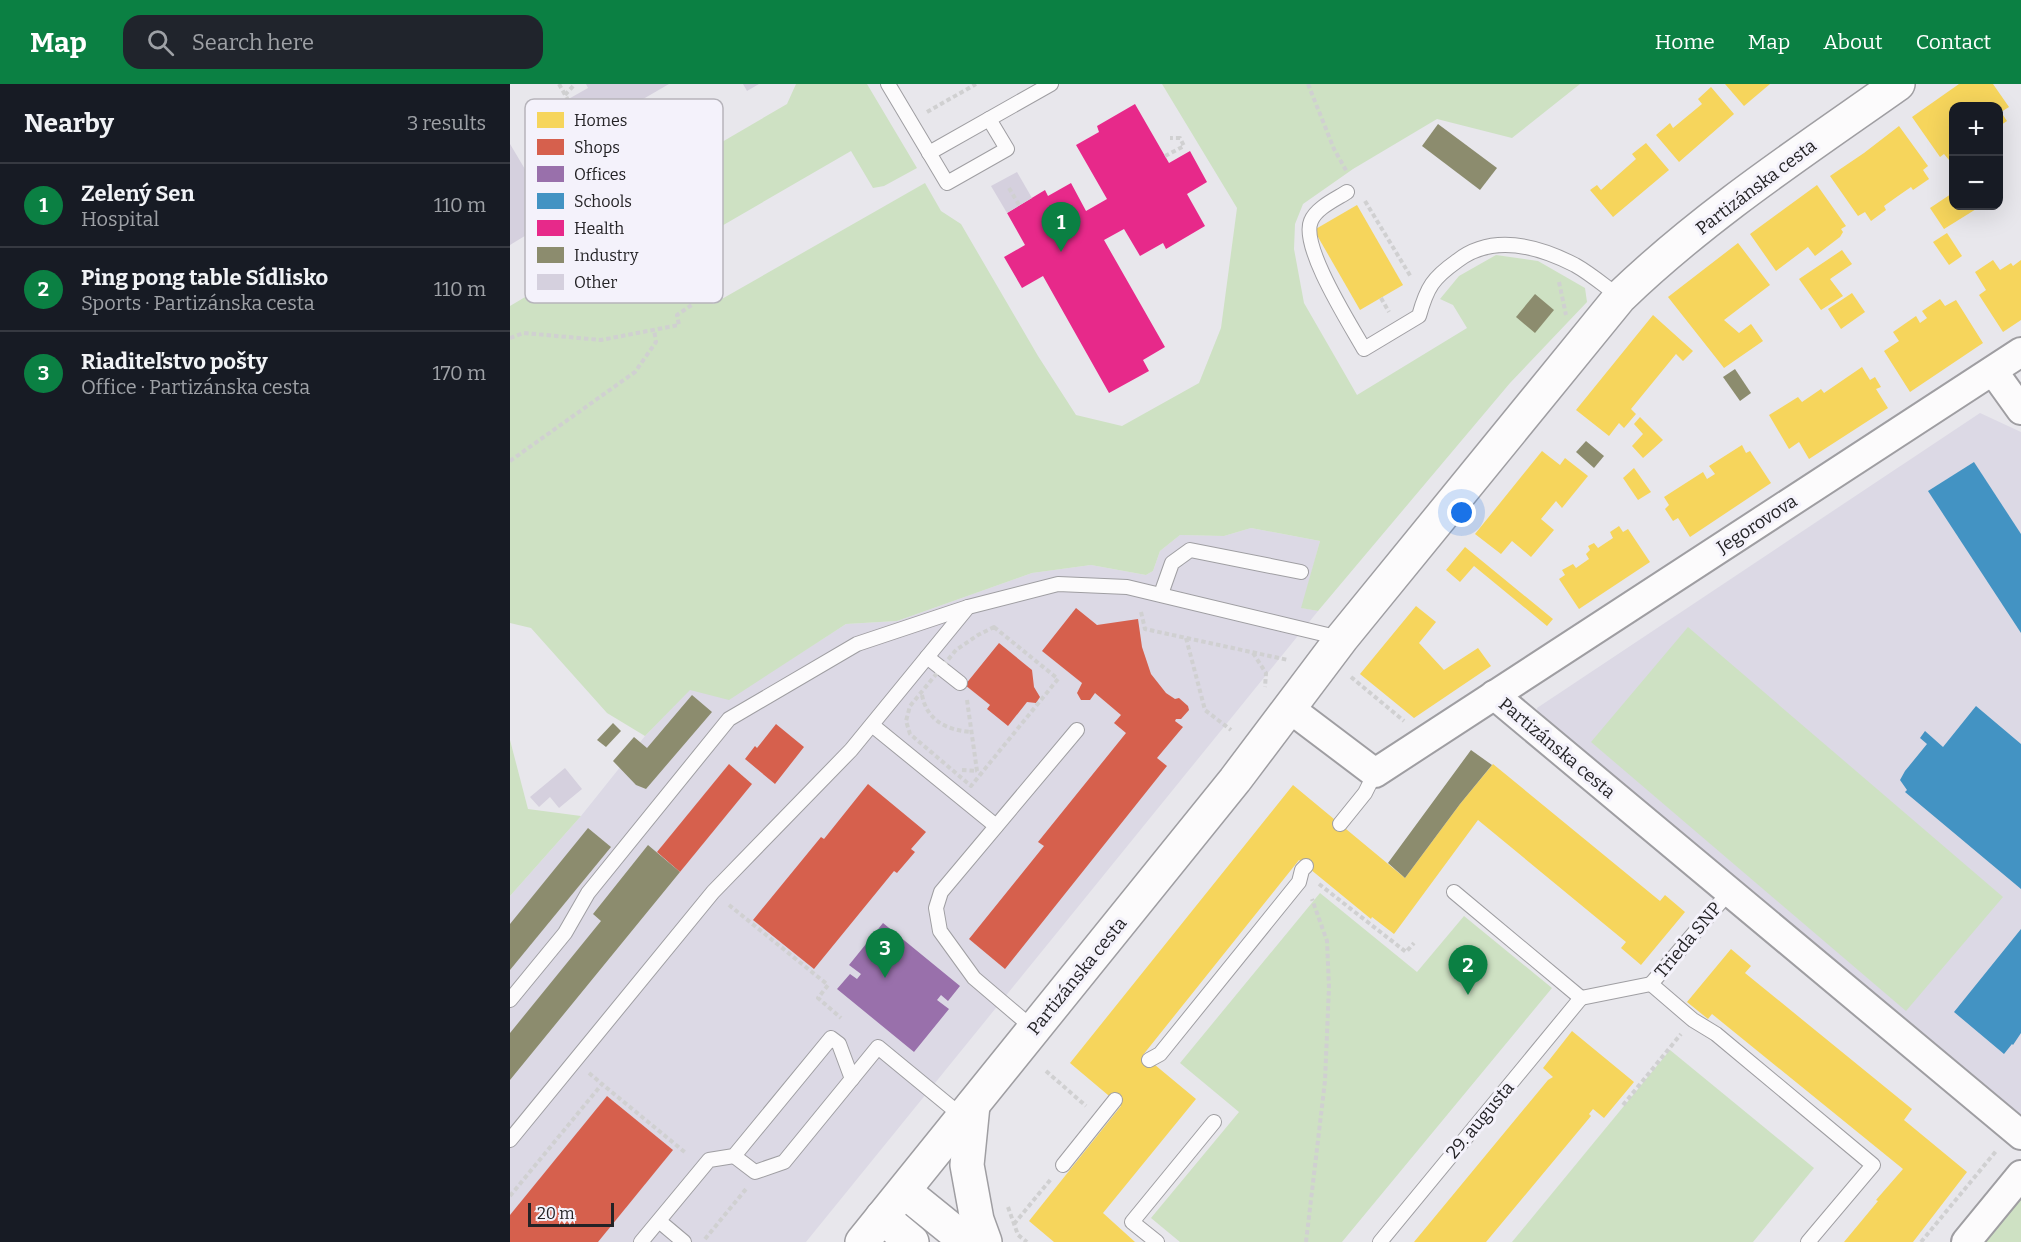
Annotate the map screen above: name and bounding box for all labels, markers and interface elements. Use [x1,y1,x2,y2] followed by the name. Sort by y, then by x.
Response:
[123,15,543,69] search box
[30,26,87,59] text: Map
[144,26,177,59] icon: search
[192,29,314,56] text: Search here
[1655,29,1715,55] text: Home
[1748,29,1790,55] text: Map
[1823,29,1883,55] text: About
[1916,29,1991,55] text: Contact
[525,99,723,303] legend
[1949,102,2003,210] map controls
[1949,102,2003,156] button: +
[24,108,114,139] text: Nearby
[407,111,486,135] text: 3 results
[574,111,627,130] text: Homes
[1691,134,1821,239] street label: Partizánska cesta
[574,138,620,157] text: Shops
[1949,156,2003,210] button: −
[574,165,626,184] text: Offices
[81,180,195,207] text: Zelený Sen
[574,192,632,211] text: Schools
[39,193,48,217] text: 1
[434,193,486,217] text: 110 m
[1042,202,1080,252] pin: 1
[81,207,159,231] text: Hospital
[574,219,624,238] text: Health
[574,246,639,265] text: Industry
[81,264,328,291] text: Ping pong table Sídlisko
[574,273,617,292] text: Other
[38,277,49,301] text: 2
[434,277,486,301] text: 110 m
[81,291,315,315] text: Sports · Partizánska cesta
[81,348,268,375] text: Riaditeľstvo pošty
[38,361,49,385] text: 3
[433,361,486,385] text: 170 m
[81,375,310,399] text: Office · Partizánska cesta
[1712,490,1801,559] street label: Jegorovova
[1447,498,1476,527] your location
[1494,693,1620,803] street label: Partizánska cesta
[1650,897,1726,982] street label: Trieda SNP
[1023,913,1131,1039] street label: Partizánska cesta
[866,928,904,978] pin: 3
[1448,946,1488,995] pin: 2
[1441,1077,1519,1163] street label: 29. augusta
[528,1200,614,1228] scale bar
[537,1204,574,1223] text: 20 m

